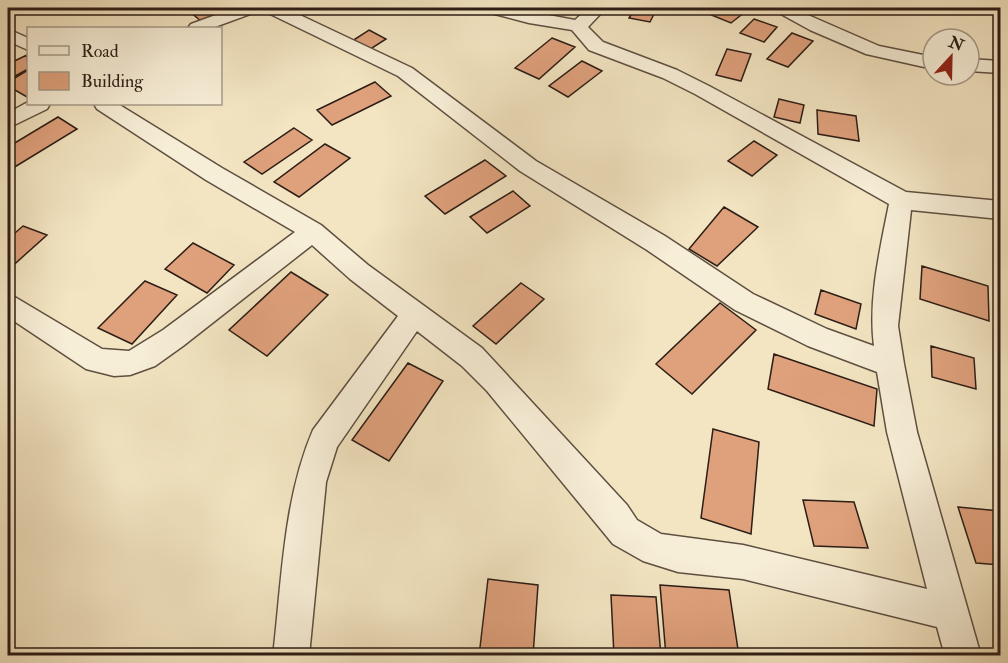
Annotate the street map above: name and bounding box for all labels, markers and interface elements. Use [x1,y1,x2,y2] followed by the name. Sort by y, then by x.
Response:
[27,27,222,105] legend
[921,27,981,87] north arrow
[945,32,967,56] text: N
[81,40,119,63] text: Road
[81,70,144,93] text: Building

